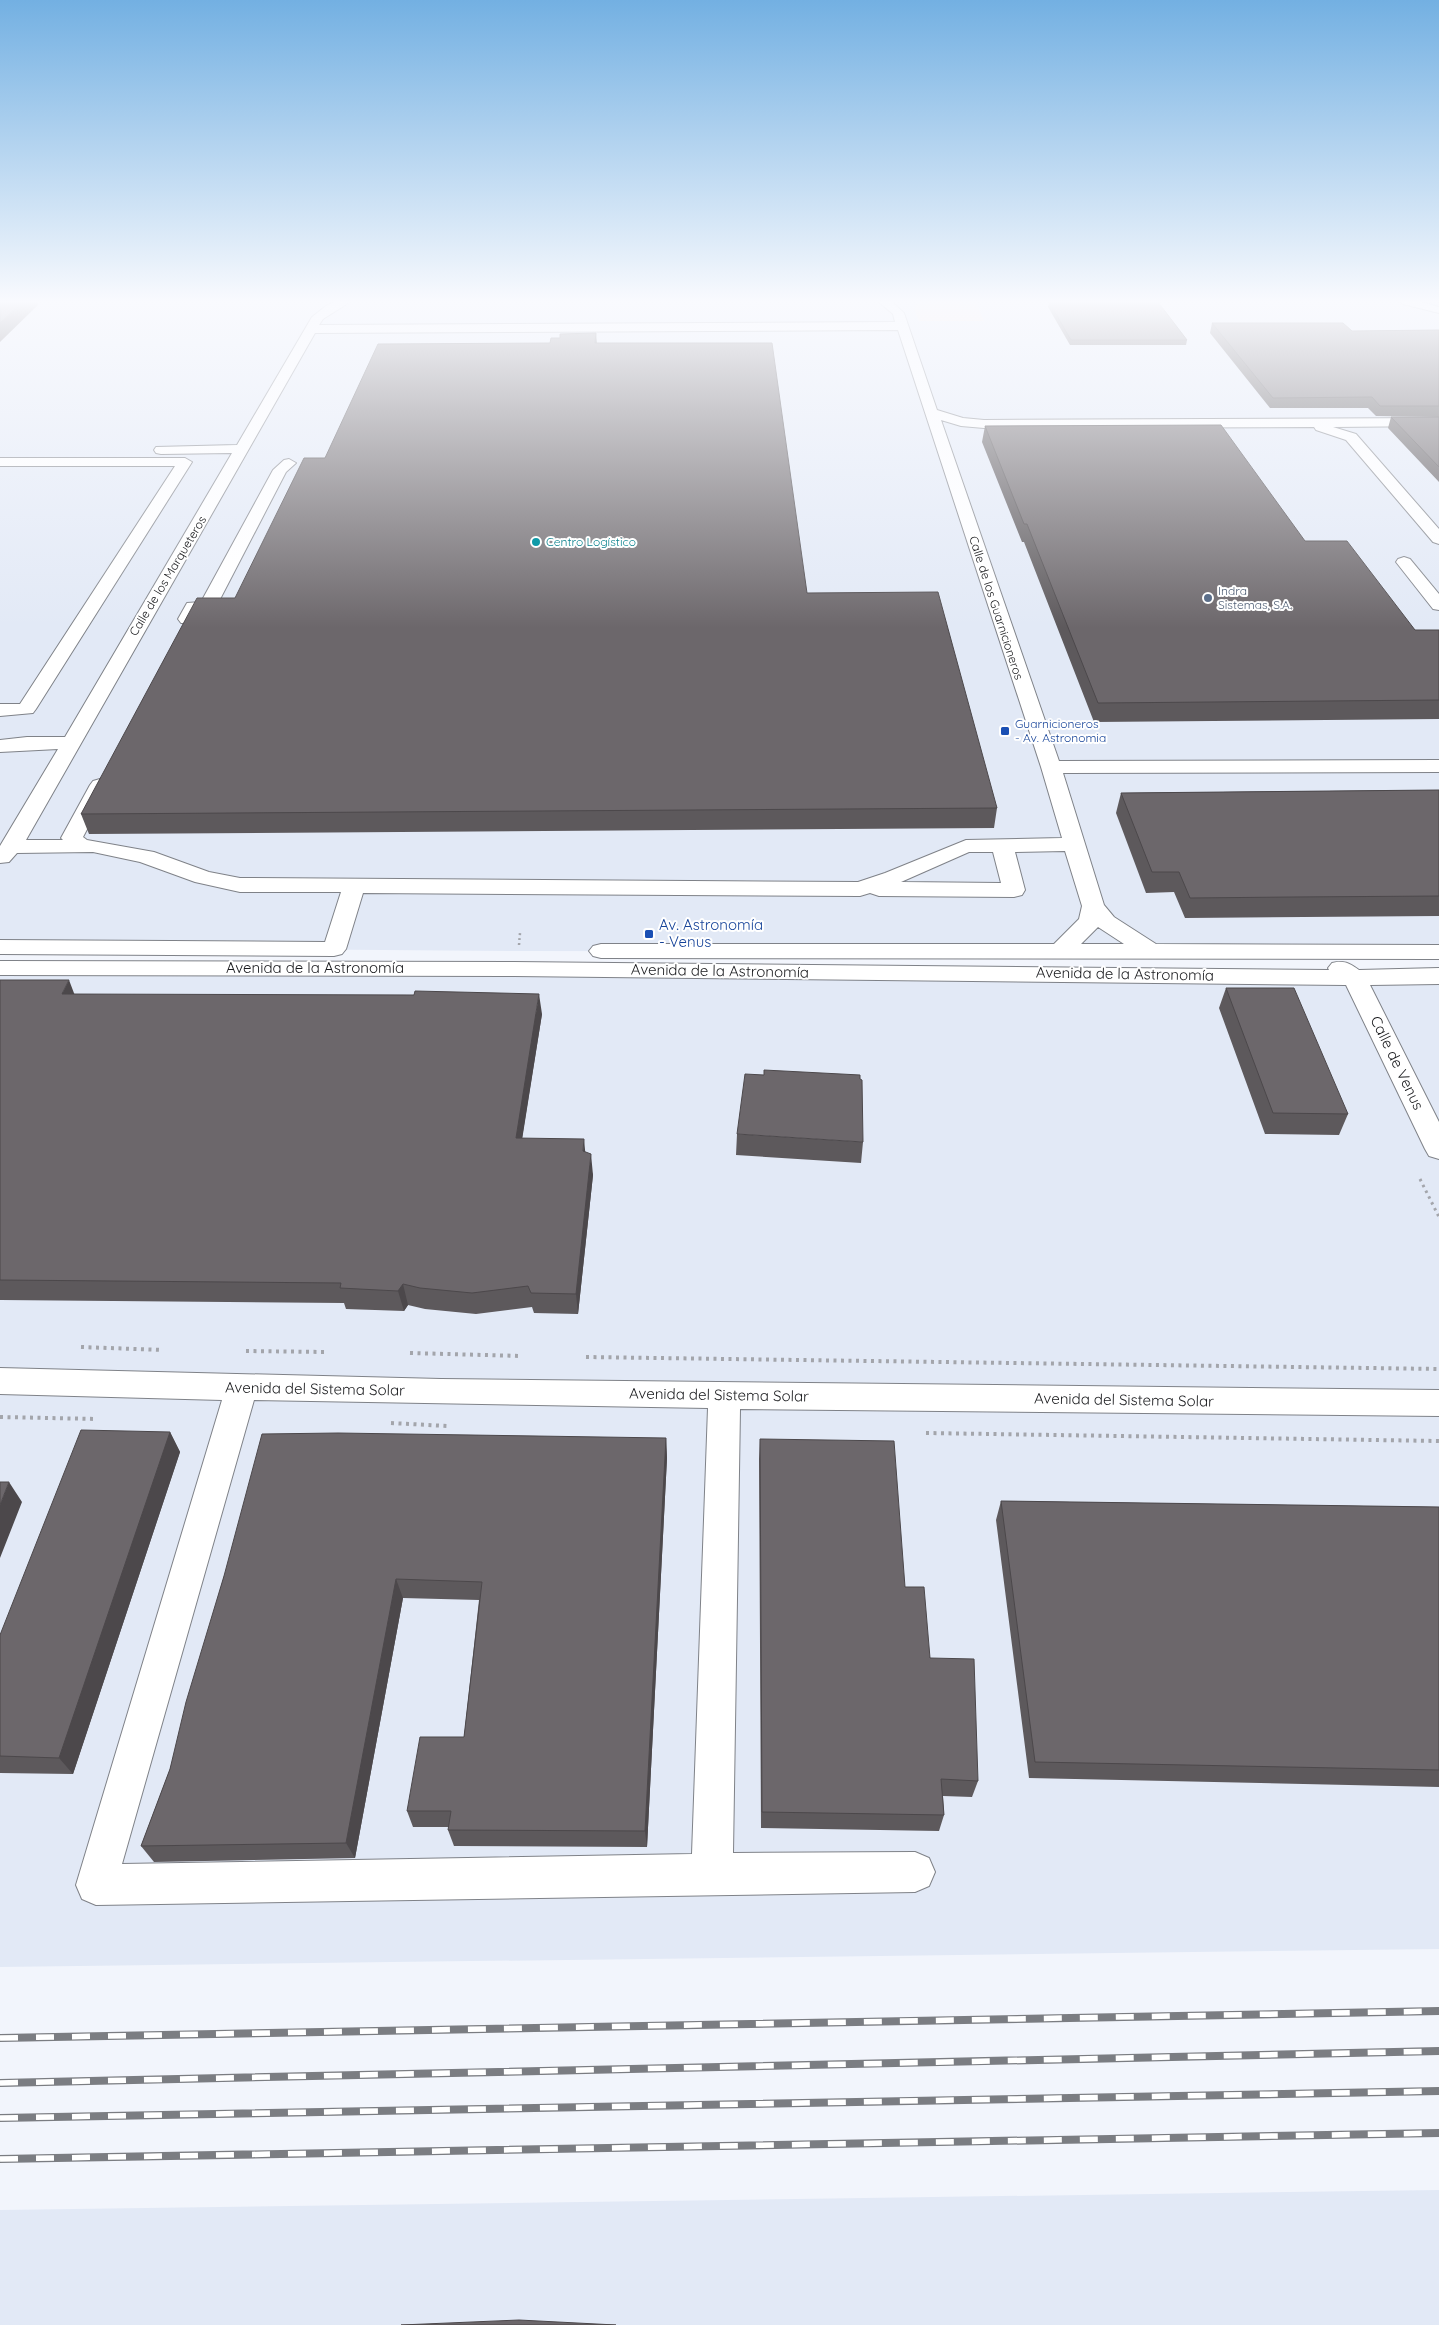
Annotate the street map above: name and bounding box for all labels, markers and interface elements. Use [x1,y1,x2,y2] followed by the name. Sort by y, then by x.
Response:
[126,513,210,638] street label: Calle de los Marqueteros
[546,534,636,549] place label: Centro Logístico
[966,534,1027,682] street label: Calle de los Guarnicioneros
[530,536,542,548] marker: Centro Logístico
[1218,583,1292,612] place label: Indra Sistemas, S.A.
[1202,592,1214,604] marker: Indra Sistemas, S.A.
[1015,716,1106,745] place label: Guarnicioneros - Av. Astronomia
[999,725,1011,737] marker: Guarnicioneros - Av. Astronomia
[659,915,763,951] place label: Av. Astronomía - Venus
[643,928,655,940] marker: Av. Astronomía - Venus
[226,958,404,977] street label: Avenida de la Astronomía
[631,959,809,982] street label: Avenida de la Astronomía
[1036,962,1214,985] street label: Avenida de la Astronomía
[1367,1013,1428,1113] street label: Calle de Venus
[225,1377,405,1400] street label: Avenida del Sistema Solar
[629,1383,809,1406] street label: Avenida del Sistema Solar
[1034,1388,1214,1411] street label: Avenida del Sistema Solar

